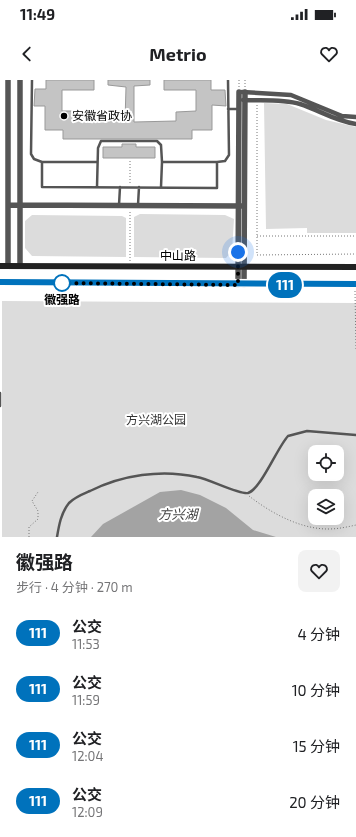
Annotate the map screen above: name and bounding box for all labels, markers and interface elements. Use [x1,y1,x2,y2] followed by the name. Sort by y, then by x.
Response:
[20,5,55,23] text: 11:49
[16,43,38,65] icon: back
[149,43,207,65] text: Metrio
[318,43,340,65] icon: heart
[72,108,132,122] place label: 安徽省政协
[59,111,69,121] marker: 安徽省政协
[228,242,248,262] your location
[160,248,196,262] street label: 中山路
[262,272,308,298] line badge: 111
[53,274,71,292] marker: 徽强路
[276,276,294,293] text: 111
[44,292,80,306] place label: 徽强路
[126,412,186,426] park label: 方兴湖公园
[308,445,344,525] map controls
[308,445,344,481] button: locate
[308,489,344,525] button: layers
[158,506,199,522] water label: 方兴湖
[16,550,73,573] text: 徽强路
[298,550,340,592] button: heart
[16,579,133,595] text: 步行 · 4 分钟 · 270 m
[72,617,102,635] text: 公交
[29,624,47,641] text: 111
[297,625,340,643] text: 4 分钟
[72,636,100,652] text: 11:53
[72,673,102,691] text: 公交
[29,680,47,697] text: 111
[292,681,340,699] text: 10 分钟
[72,692,100,708] text: 11:59
[72,729,102,747] text: 公交
[29,736,47,753] text: 111
[293,737,340,755] text: 15 分钟
[72,748,103,764] text: 12:04
[72,785,102,803] text: 公交
[29,792,47,809] text: 111
[289,793,340,811] text: 20 分钟
[72,804,103,820] text: 12:09

